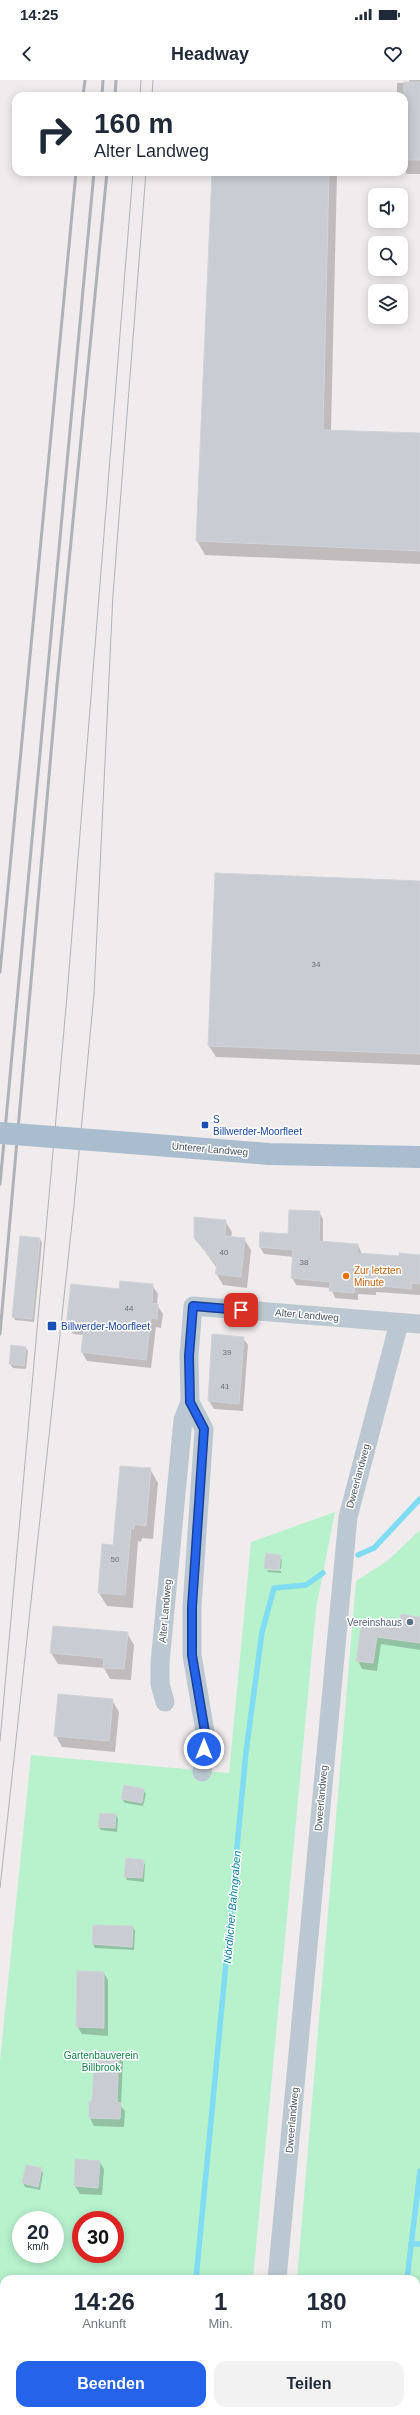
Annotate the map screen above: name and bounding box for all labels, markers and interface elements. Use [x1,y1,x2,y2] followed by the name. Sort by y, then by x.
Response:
[20,6,58,23] text: 14:25
[16,43,38,65] icon: back
[382,43,404,65] icon: heart
[171,44,249,64] text: Headway
[28,108,80,160] icon: right
[94,108,173,139] text: 160 m
[94,141,209,161] text: Alter Landweg
[368,188,408,324] map controls
[368,188,408,228] button: sound
[368,236,408,276] button: search
[368,284,408,324] button: layers
[312,960,321,969] house number: 34
[213,1114,302,1137] place label: S Billwerder-Moorfleet
[200,1120,210,1130] marker: S Billwerder-Moorfleet
[171,1140,249,1158] street label: Unterer Landweg
[220,1248,229,1257] house number: 40
[300,1258,309,1267] house number: 38
[354,1265,401,1288] place label: Zur letzten Minute
[341,1271,351,1281] marker: Zur letzten Minute
[224,1293,258,1327] pin
[230,1299,252,1321] icon: arrive
[125,1304,134,1313] house number: 44
[275,1307,339,1323] street label: Alter Landweg
[46,1320,58,1332] marker: Billwerder-Moorfleet
[61,1321,150,1332] place label: Billwerder-Moorfleet
[223,1348,232,1357] house number: 39
[221,1382,230,1391] house number: 41
[344,1443,372,1509] street label: Dweerlandweg
[111,1555,120,1564] house number: 50
[157,1579,173,1643] street label: Alter Landweg
[347,1617,402,1628] place label: Vereinshaus
[405,1617,415,1627] marker: Vereinshaus
[183,1728,225,1770] position arrow
[313,1765,329,1831] street label: Dweerlandweg
[221,1850,243,1964] water label: Nördlicher Bahngraben
[64,2050,138,2073] park label: Gartenbauverein Billbrook
[284,2087,300,2153] street label: Dweerlandweg
[72,2211,124,2263] speed limit sign: 30
[27,2221,49,2243] text: 20
[27,2241,49,2252] text: km/h
[74,2288,135,2315] text: 14:26
[214,2288,227,2315] text: 1
[306,2288,347,2315] text: 180
[82,2316,126,2331] text: Ankunft
[208,2316,233,2331] text: Min.
[321,2316,332,2331] text: m
[16,2361,206,2407] button: Beenden
[214,2361,404,2407] button: Teilen

